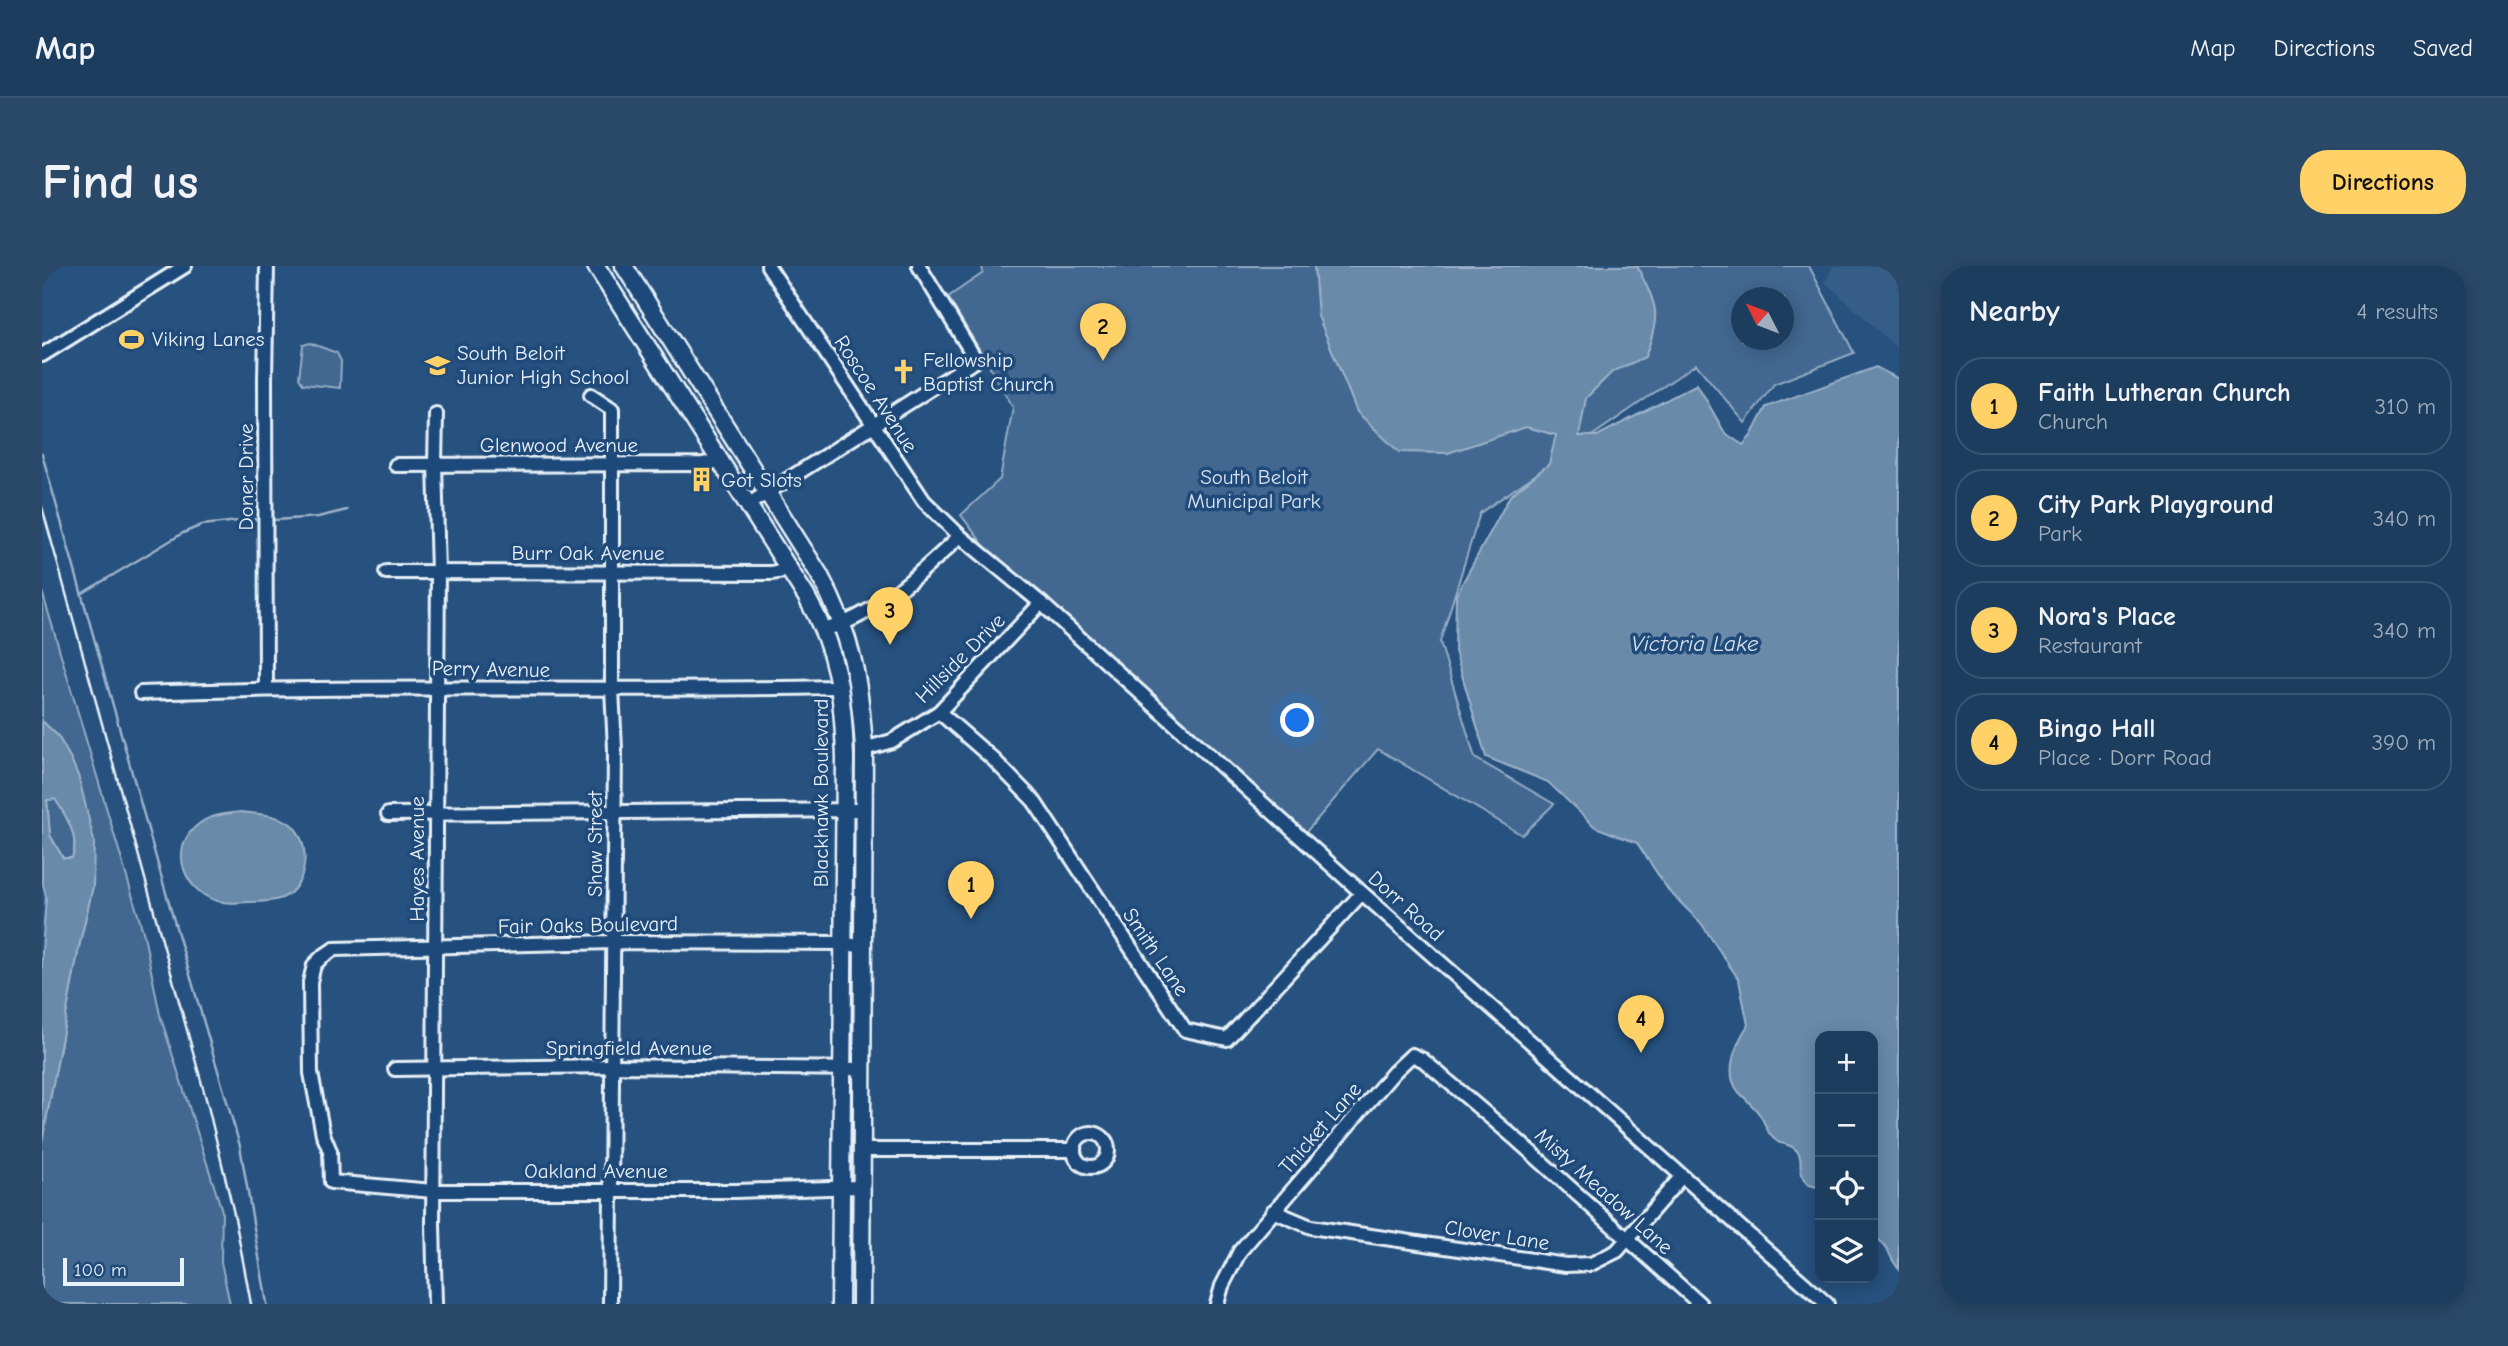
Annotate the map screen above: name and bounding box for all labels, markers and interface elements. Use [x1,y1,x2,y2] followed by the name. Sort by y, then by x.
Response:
[35,29,96,67] text: Map
[2190,34,2236,62] text: Map
[2274,34,2375,62] text: Directions
[2413,34,2473,62] text: Saved
[2300,150,2466,214] button: Directions
[42,154,198,210] text: Find us
[1731,287,1794,350] north arrow
[1969,294,2060,329] text: Nearby
[2356,298,2438,325] text: 4 results
[1080,303,1126,361] pin: 2
[118,325,146,353] sports icon: Viking Lanes
[152,327,265,351] place label: Viking Lanes
[829,331,923,457] street label: Roscoe Avenue
[457,341,629,389] place label: South Beloit Junior High School
[923,348,1054,396] place label: Fellowship Baptist Church
[423,351,451,379] school or university icon: South Beloit Junior High School
[889,358,917,386] church icon: Fellowship Baptist Church
[2038,378,2291,408] text: Faith Lutheran Church
[1989,393,1999,420] text: 1
[2375,393,2436,420] text: 310 m
[2038,408,2108,435] text: Church
[234,424,258,531] street label: Doner Drive
[480,433,638,457] street label: Glenwood Avenue
[1187,465,1321,513] park label: South Beloit Municipal Park
[687,466,715,494] building icon: Got Slots
[721,468,802,492] place label: Got Slots
[2038,490,2274,520] text: City Park Playground
[1988,505,2000,532] text: 2
[2373,505,2436,532] text: 340 m
[2038,520,2082,547] text: Park
[512,541,664,565] street label: Burr Oak Avenue
[867,587,913,645] pin: 3
[2038,602,2176,632] text: Nora's Place
[910,608,1010,708] street label: Hillside Drive
[1988,617,2000,644] text: 3
[2373,617,2436,644] text: 340 m
[1631,630,1759,657] water label: Victoria Lake
[2038,632,2142,659] text: Restaurant
[432,656,550,682] street label: Perry Avenue
[809,699,833,887] street label: Blackhawk Boulevard
[1280,703,1314,737] your location
[2038,714,2155,744] text: Bingo Hall
[1989,729,1999,756] text: 4
[2371,729,2436,756] text: 390 m
[2038,744,2212,771] text: Place · Dorr Road
[583,790,607,897] street label: Shaw Street
[405,796,429,922] street label: Hayes Avenue
[948,861,994,919] pin: 1
[1363,866,1449,946] street label: Dorr Road
[1118,903,1194,1001] street label: Smith Lane
[498,911,678,939] street label: Fair Oaks Boulevard
[1618,995,1664,1053] pin: 4
[1815,1031,1878,1283] map controls
[1815,1031,1878,1094] button: +
[546,1036,712,1060] street label: Springfield Avenue
[1274,1077,1366,1179] street label: Thicket Lane
[1815,1094,1878,1157] button: −
[1530,1123,1678,1259] street label: Misty Meadow Lane
[1815,1157,1878,1220] button: locate
[524,1159,668,1183] street label: Oakland Avenue
[1443,1215,1551,1255] street label: Clover Lane
[1815,1220,1878,1283] button: layers
[63,1255,184,1287] scale bar
[74,1259,127,1281] text: 100 m

